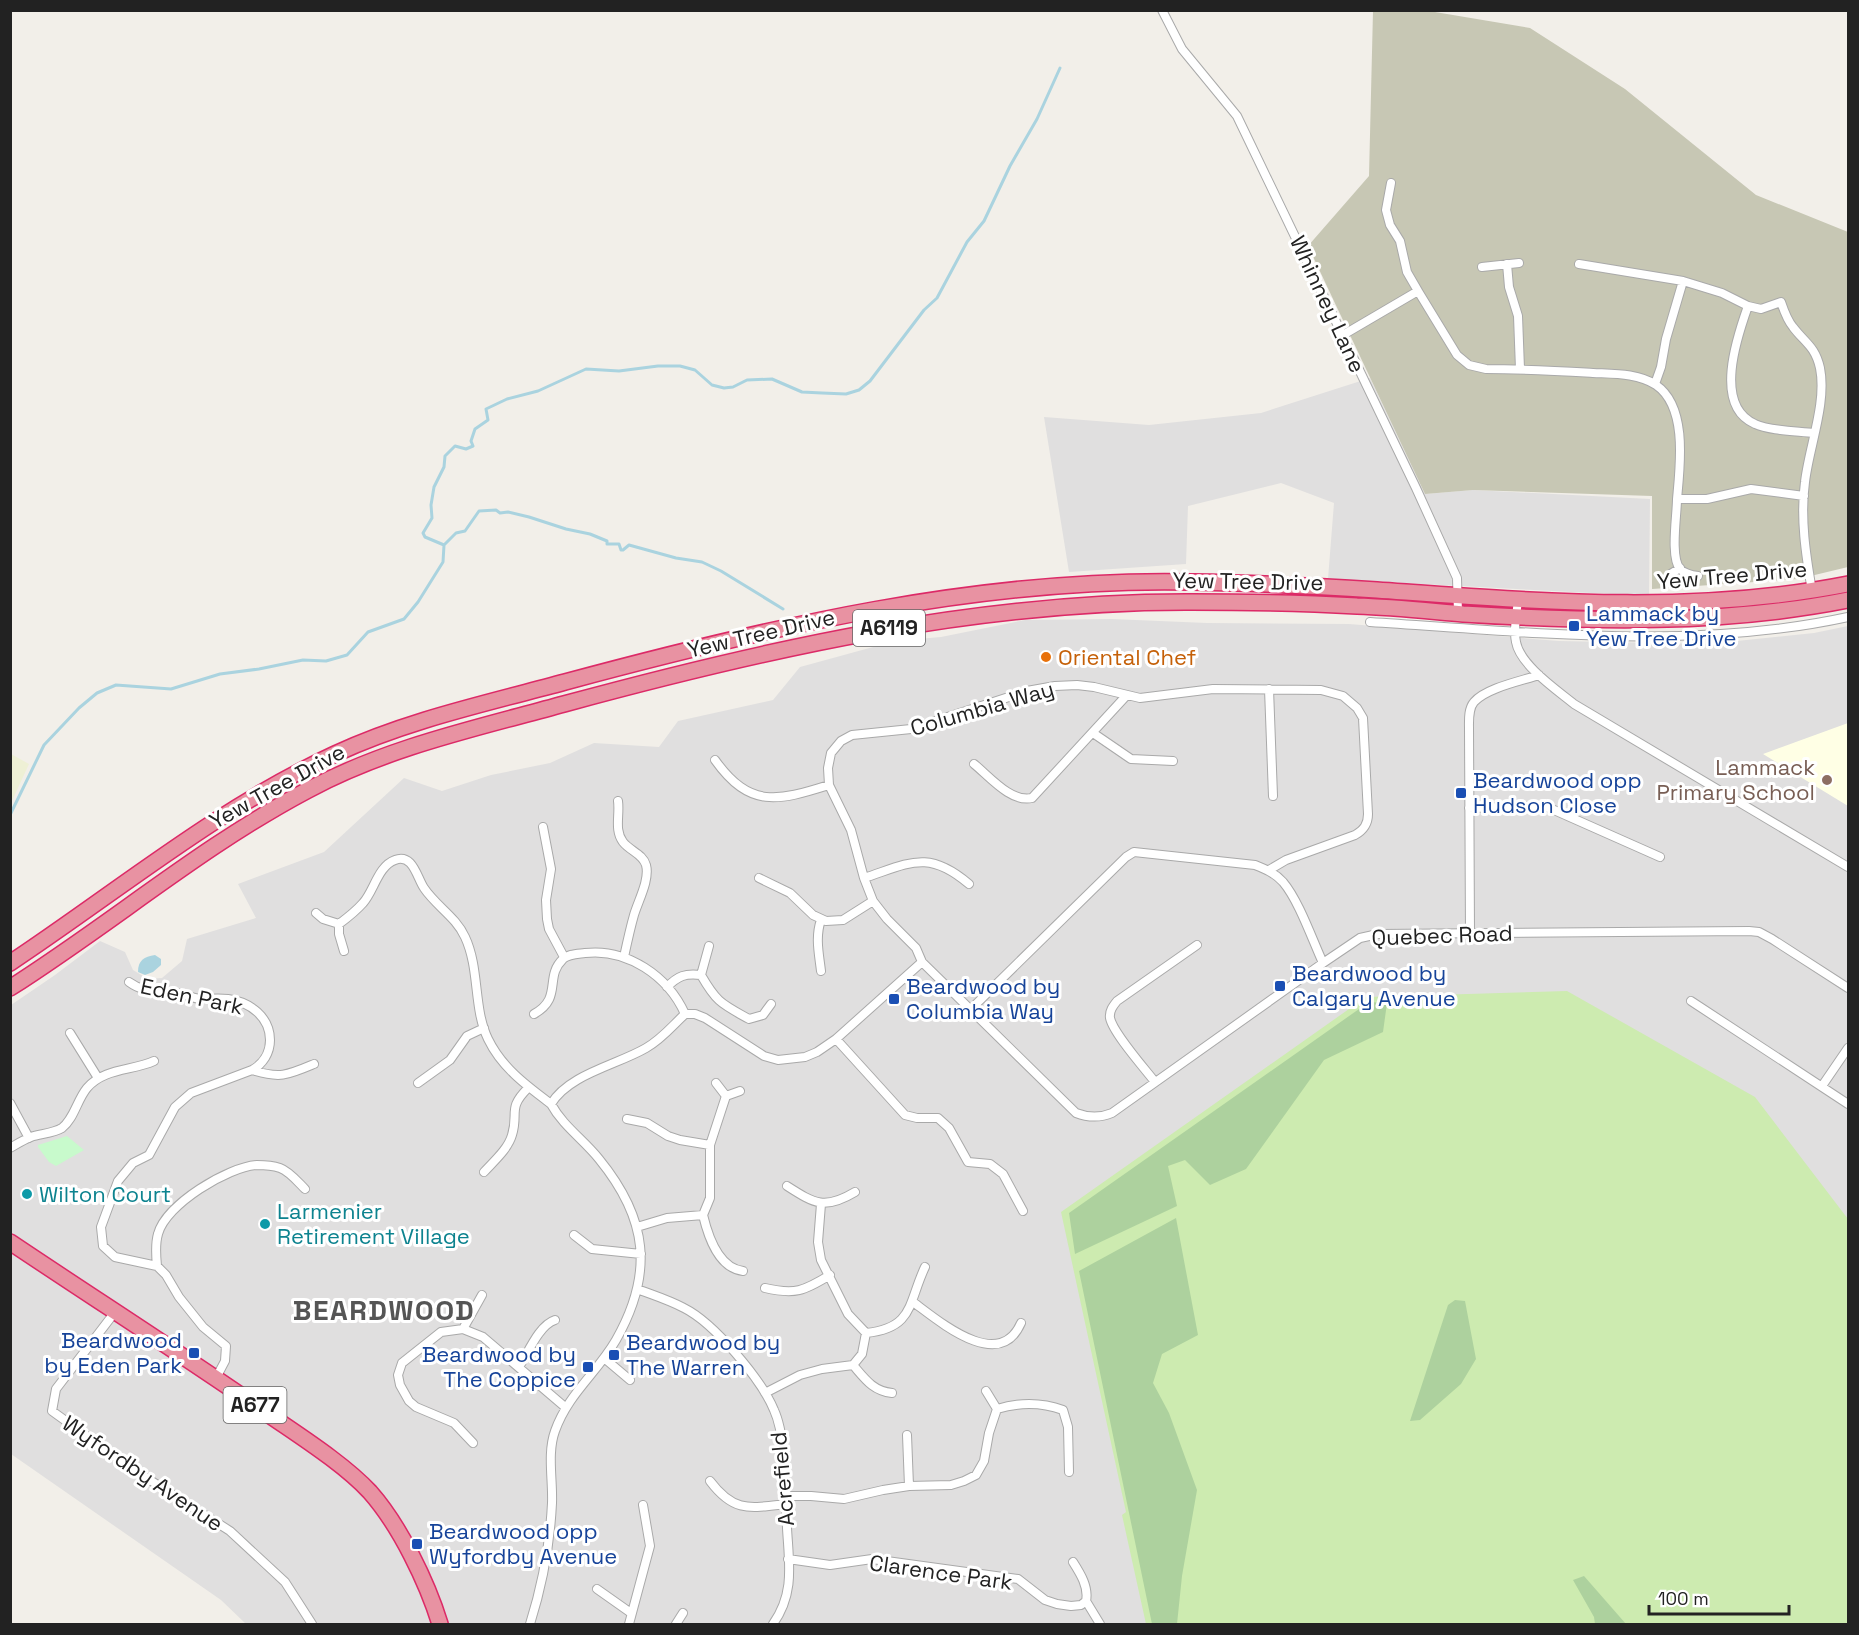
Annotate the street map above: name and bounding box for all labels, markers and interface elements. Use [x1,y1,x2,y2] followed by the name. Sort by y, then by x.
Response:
[1284,231,1372,377] street label: Whinney Lane
[1656,554,1808,596] street label: Yew Tree Drive
[1172,566,1324,596] street label: Yew Tree Drive
[1586,599,1737,652] place label: Lammack by Yew Tree Drive
[684,602,838,664] street label: Yew Tree Drive
[853,610,925,646] road number: A6119
[1567,619,1581,633] marker: Lammack by Yew Tree Drive
[1058,643,1197,671] place label: Oriental Chef
[1039,650,1053,664] marker: Oriental Chef
[907,674,1057,742] street label: Columbia Way
[204,737,350,835] street label: Yew Tree Drive
[1656,753,1815,806] place label: Lammack Primary School
[1473,766,1642,819] place label: Beardwood opp Hudson Close
[1820,773,1834,787] marker: Lammack Primary School
[1454,786,1468,800] marker: Beardwood opp Hudson Close
[1371,919,1513,951] street label: Quebec Road
[1292,959,1456,1012] place label: Beardwood by Calgary Avenue
[138,971,246,1021] street label: Eden Park
[906,972,1060,1025] place label: Beardwood by Columbia Way
[1273,979,1287,993] marker: Beardwood by Calgary Avenue
[887,992,901,1006] marker: Beardwood by Columbia Way
[39,1180,171,1208] place label: Wilton Court
[20,1187,34,1201] marker: Wilton Court
[277,1197,470,1250] place label: Larmenier Retirement Village
[258,1217,272,1231] marker: Larmenier Retirement Village
[293,1292,475,1328] district label: BEARDWOOD
[44,1326,182,1379] place label: Beardwood by Eden Park
[626,1328,780,1381] place label: Beardwood by The Warren
[422,1340,576,1393] place label: Beardwood by The Coppice
[187,1346,201,1360] marker: Beardwood by Eden Park
[607,1348,621,1362] marker: Beardwood by The Warren
[581,1360,595,1374] marker: Beardwood by The Coppice
[224,1387,286,1423] road number: A677
[57,1409,229,1537] street label: Wyfordby Avenue
[764,1431,800,1527] street label: Acrefield
[429,1517,617,1570] place label: Beardwood opp Wyfordby Avenue
[410,1537,424,1551] marker: Beardwood opp Wyfordby Avenue
[868,1548,1014,1596] street label: Clarence Park
[1649,1578,1788,1616] scale bar
[1658,1587,1709,1610] text: 100 m

